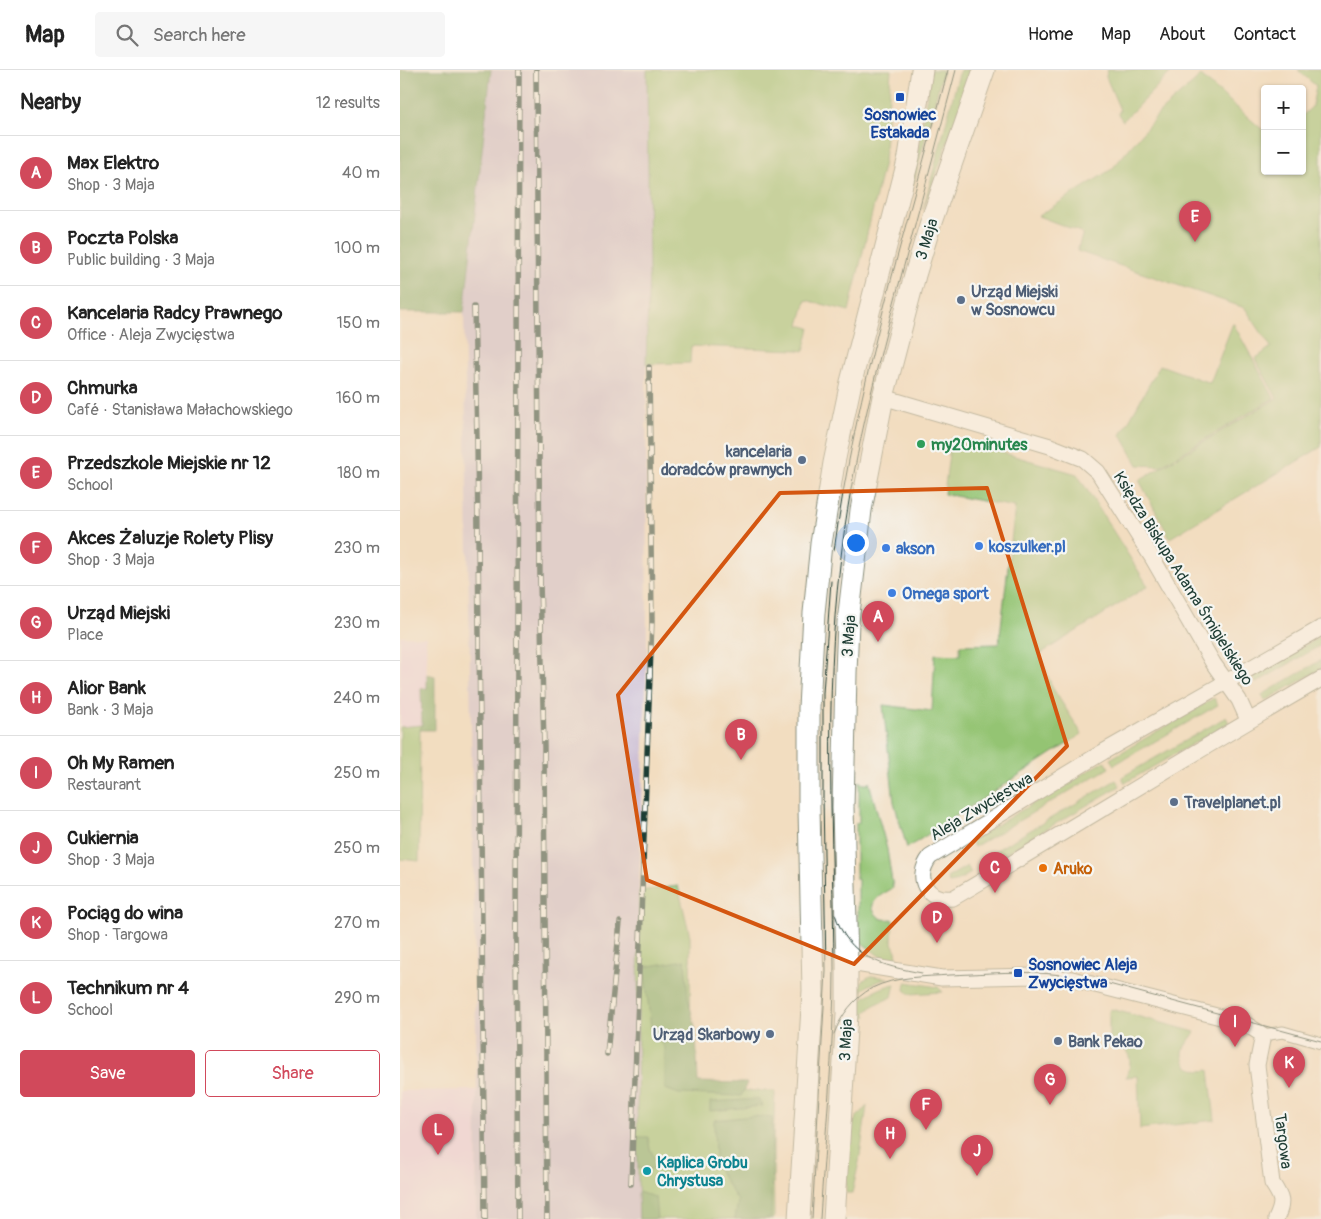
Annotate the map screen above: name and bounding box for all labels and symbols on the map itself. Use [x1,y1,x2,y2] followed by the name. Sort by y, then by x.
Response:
[894,91,906,103] marker: Sosnowiec Estakada
[864,105,936,143] place label: Sosnowiec Estakada
[1179,201,1211,242] pin: E
[911,216,943,263] street label: 3 Maja
[971,282,1058,320] place label: Urząd Miejski w Sosnowcu
[955,294,967,306] marker: Urząd Miejski w Sosnowcu
[931,435,1028,455] place label: my20minutes
[915,438,927,450] marker: my20minutes
[661,442,793,480] place label: kancelaria doradców prawnych
[796,454,808,466] marker: kancelaria doradców prawnych
[1109,468,1258,690] street label: Księdza Biskupa Adama Śmigielskiego
[843,530,869,556] your location
[988,537,1066,557] place label: koszulker.pl
[896,539,935,559] place label: akson
[973,540,985,552] marker: koszulker.pl
[880,542,892,554] marker: akson
[902,584,989,604] place label: Omega sport
[886,587,898,599] marker: Omega sport
[862,601,894,642] pin: A
[838,614,860,658] street label: 3 Maja
[725,719,757,760] pin: B
[927,768,1036,845] street label: Aleja Zwycięstwa
[1183,793,1281,813] place label: Travelplanet.pl
[1168,796,1180,808] marker: Travelplanet.pl
[979,852,1011,893] pin: C
[1053,859,1093,879] place label: Aruko
[1037,862,1049,874] marker: Aruko
[921,902,953,943] pin: D
[1028,955,1138,993] place label: Sosnowiec Aleja Zwycięstwa
[1012,967,1024,979] marker: Sosnowiec Aleja Zwycięstwa
[1219,1006,1251,1047] pin: I
[835,1018,857,1062] street label: 3 Maja
[653,1025,760,1045] place label: Urząd Skarbowy
[764,1028,776,1040] marker: Urząd Skarbowy
[1068,1032,1143,1052] place label: Bank Pekao
[1052,1035,1064,1047] marker: Bank Pekao
[1273,1047,1305,1088] pin: K
[1034,1064,1066,1105] pin: G
[910,1089,942,1130] pin: F
[1270,1112,1296,1170] street label: Targowa
[422,1114,454,1155] pin: L
[874,1118,906,1159] pin: H
[961,1135,993,1176] pin: J
[657,1153,748,1191] place label: Kaplica Grobu Chrystusa
[641,1165,653,1177] marker: Kaplica Grobu Chrystusa

